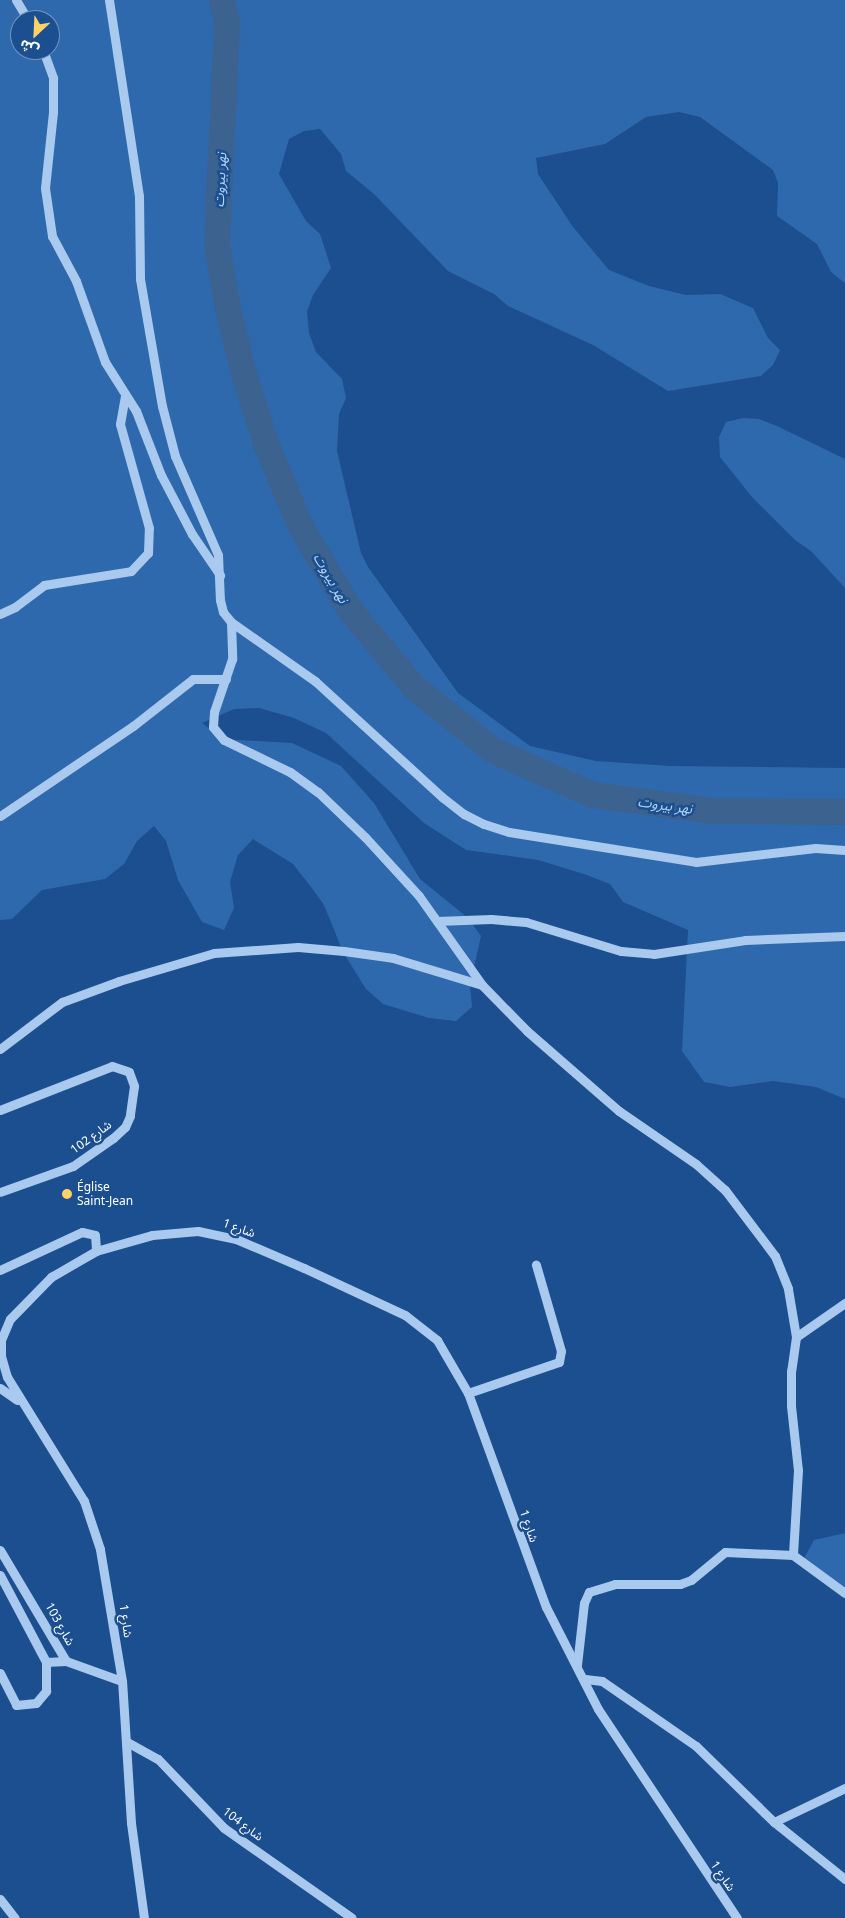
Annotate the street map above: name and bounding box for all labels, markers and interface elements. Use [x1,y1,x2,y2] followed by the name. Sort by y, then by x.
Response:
[10,10,60,60] north arrow
[16,35,42,61] text: ش
[210,152,230,208] water label: نهر بيروت
[310,550,352,606] water label: نهر بيروت
[637,793,693,817] water label: نهر بيروت
[68,1117,114,1157] street label: شارع 102
[77,1180,133,1208] place label: Église Saint-Jean
[61,1188,73,1200] marker: Église Saint-Jean
[221,1216,257,1240] street label: شارع 1
[517,1508,541,1544] street label: شارع 1
[42,1600,78,1648] street label: شارع 103
[117,1603,135,1639] street label: شارع 1
[220,1804,266,1844] street label: شارع 104
[708,1858,738,1894] street label: شارع 1

